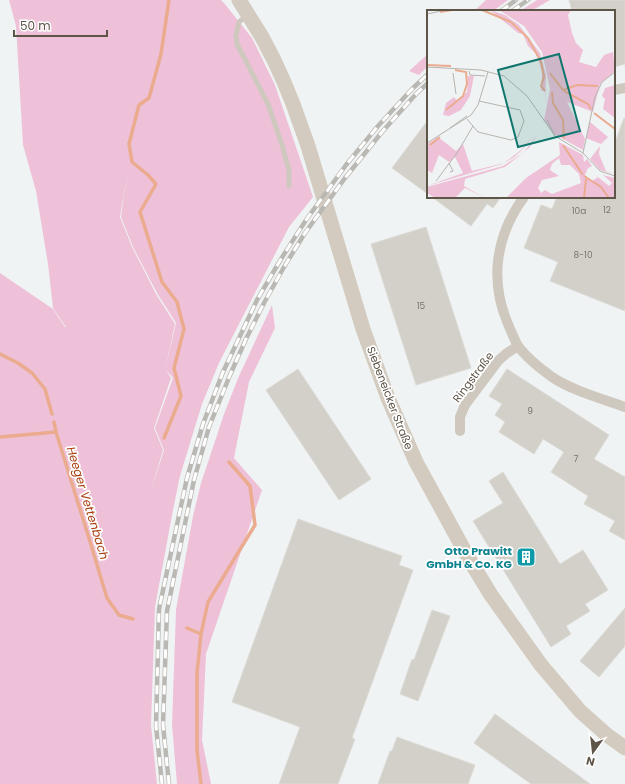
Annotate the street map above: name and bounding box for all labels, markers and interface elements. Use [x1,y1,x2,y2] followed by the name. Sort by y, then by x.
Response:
[427,10,615,198] inset map
[14,12,107,38] scale bar
[20,17,51,34] text: 50 m
[603,204,611,216] house number: 12
[572,205,586,217] house number: 10a
[573,249,593,261] house number: 8-10
[417,300,426,312] house number: 15
[363,344,417,452] street label: Siebeneicker Straße
[449,348,497,406] street label: Ringstraße
[527,405,533,417] house number: 9
[63,444,113,562] water label: Heeger Vettenbach
[574,453,579,465] house number: 7
[426,543,513,572] place label: Otto Prawitt GmbH & Co. KG
[515,546,537,568] building icon: Otto Prawitt GmbH & Co. KG
[573,732,613,772] north arrow
[584,753,596,770] text: N

